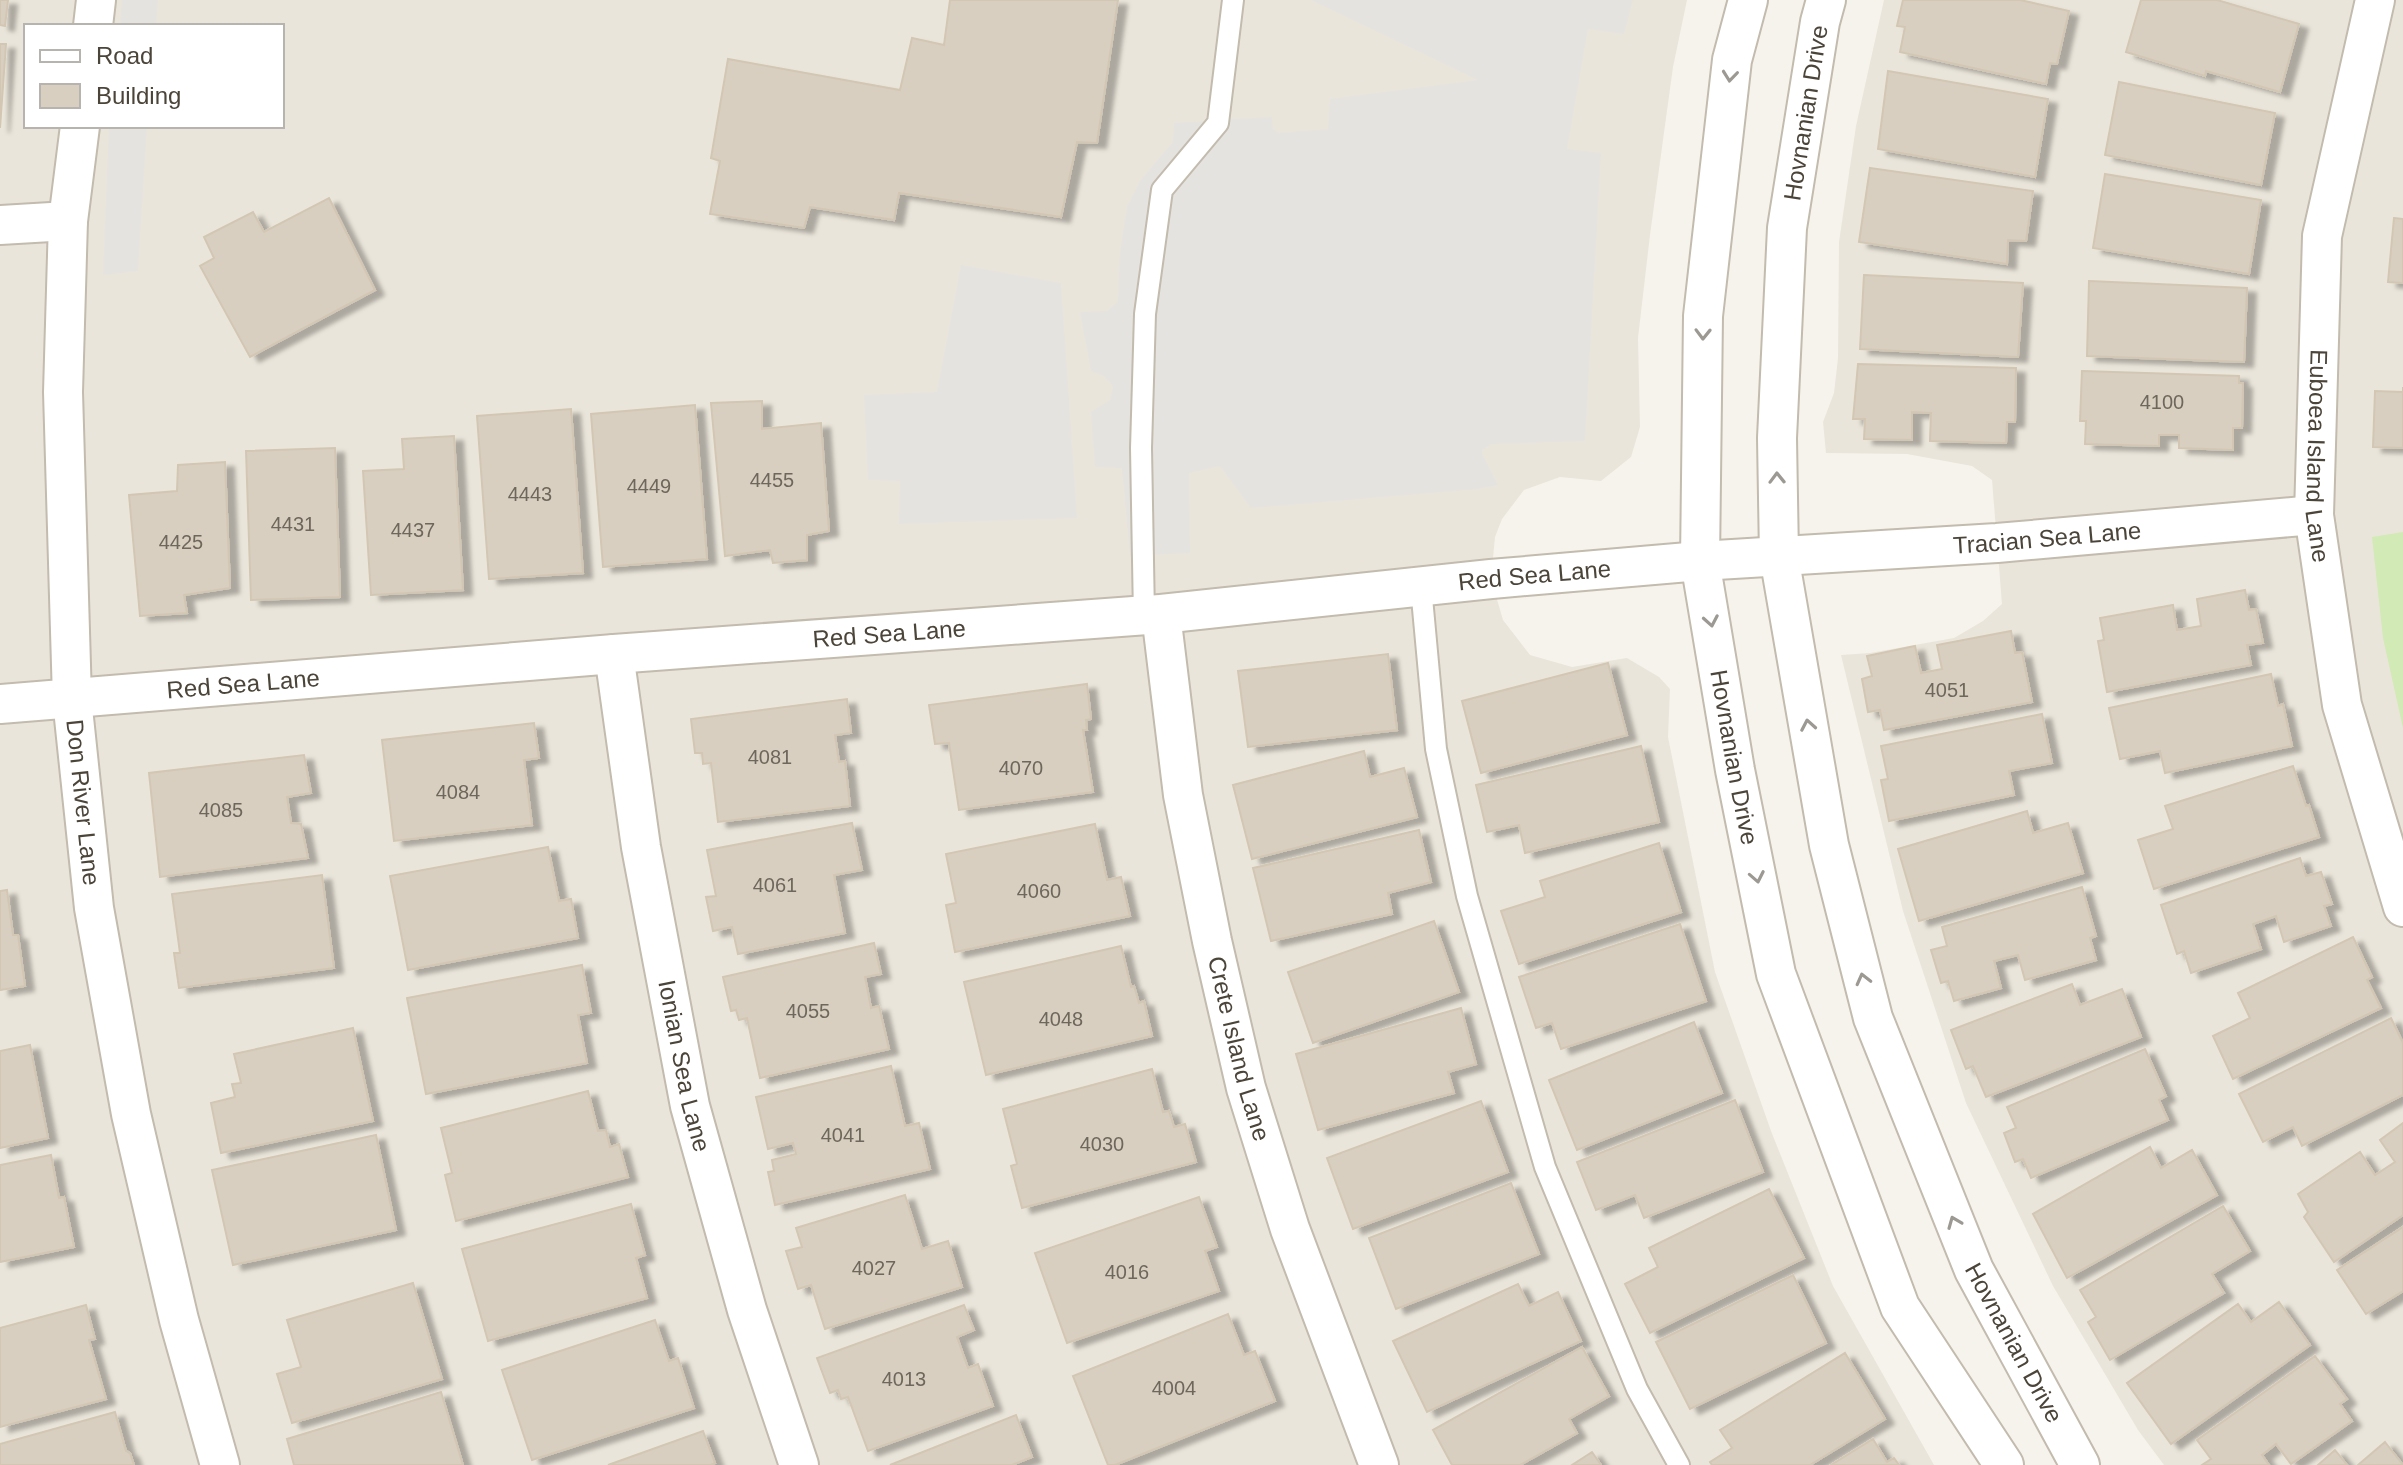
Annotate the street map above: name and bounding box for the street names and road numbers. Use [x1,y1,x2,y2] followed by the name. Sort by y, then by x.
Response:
[1778,23,1833,203] street label: Hovnanian Drive
[2300,349,2335,564] street label: Euboea Island Lane
[1952,516,2142,559] street label: Tracian Sea Lane
[1457,555,1612,595] street label: Red Sea Lane
[812,614,967,652] street label: Red Sea Lane
[166,664,321,703] street label: Red Sea Lane
[1705,668,1764,847] street label: Hovnanian Drive
[61,718,106,887] street label: Don River Lane
[1203,953,1276,1144] street label: Crete Island Lane
[653,978,716,1155] street label: Ionian Sea Lane
[1960,1258,2068,1427] street label: Hovnanian Drive

